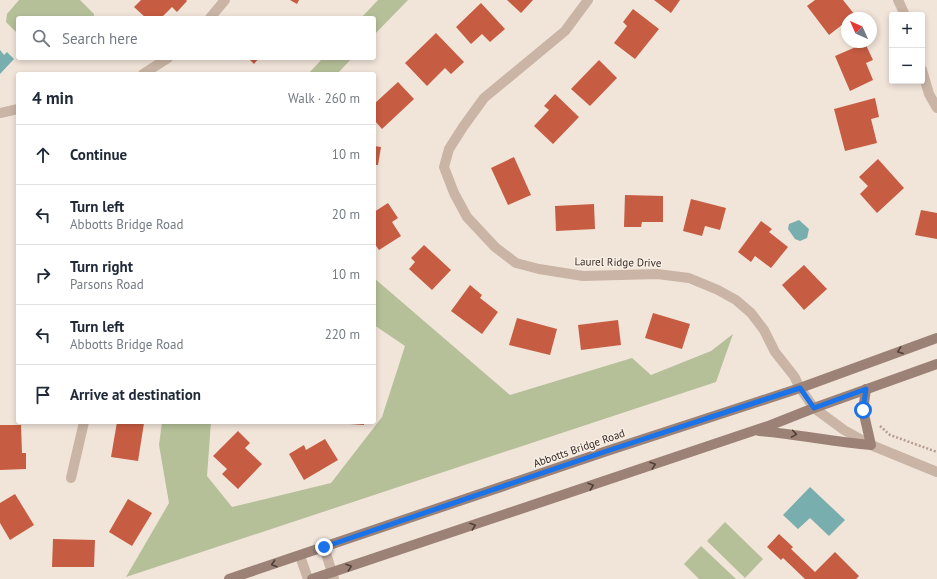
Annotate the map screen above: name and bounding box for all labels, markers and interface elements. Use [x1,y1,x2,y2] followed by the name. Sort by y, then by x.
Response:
[841,12,877,48] north arrow
[889,12,925,84] map controls
[889,12,925,48] button: +
[16,16,376,60] search box
[30,27,52,49] icon: search
[62,29,138,48] text: Search here
[889,48,925,84] button: −
[32,87,73,109] text: 4 min
[288,90,360,107] text: Walk · 260 m
[32,144,54,166] icon: ahead
[70,145,127,164] text: Continue
[332,146,360,163] text: 10 m
[70,197,124,216] text: Turn left
[32,204,54,226] icon: left
[332,206,360,223] text: 20 m
[70,216,183,233] text: Abbotts Bridge Road
[574,254,662,270] street label: Laurel Ridge Drive
[70,257,133,276] text: Turn right
[32,264,54,286] icon: right
[332,266,360,283] text: 10 m
[70,276,144,293] text: Parsons Road
[70,317,124,336] text: Turn left
[32,324,54,346] icon: left
[325,326,360,343] text: 220 m
[70,336,183,353] text: Abbotts Bridge Road
[897,347,904,355] one-way arrow
[32,384,54,406] icon: arrive
[70,385,201,404] text: Arrive at destination
[854,401,872,419] route start
[531,426,627,470] street label: Abbotts Bridge Road
[791,430,797,438] one-way arrow
[649,461,656,470] one-way arrow
[587,482,594,491] one-way arrow
[469,522,476,530] one-way arrow
[315,538,333,556] route end
[270,559,277,568] one-way arrow
[346,563,353,572] one-way arrow

